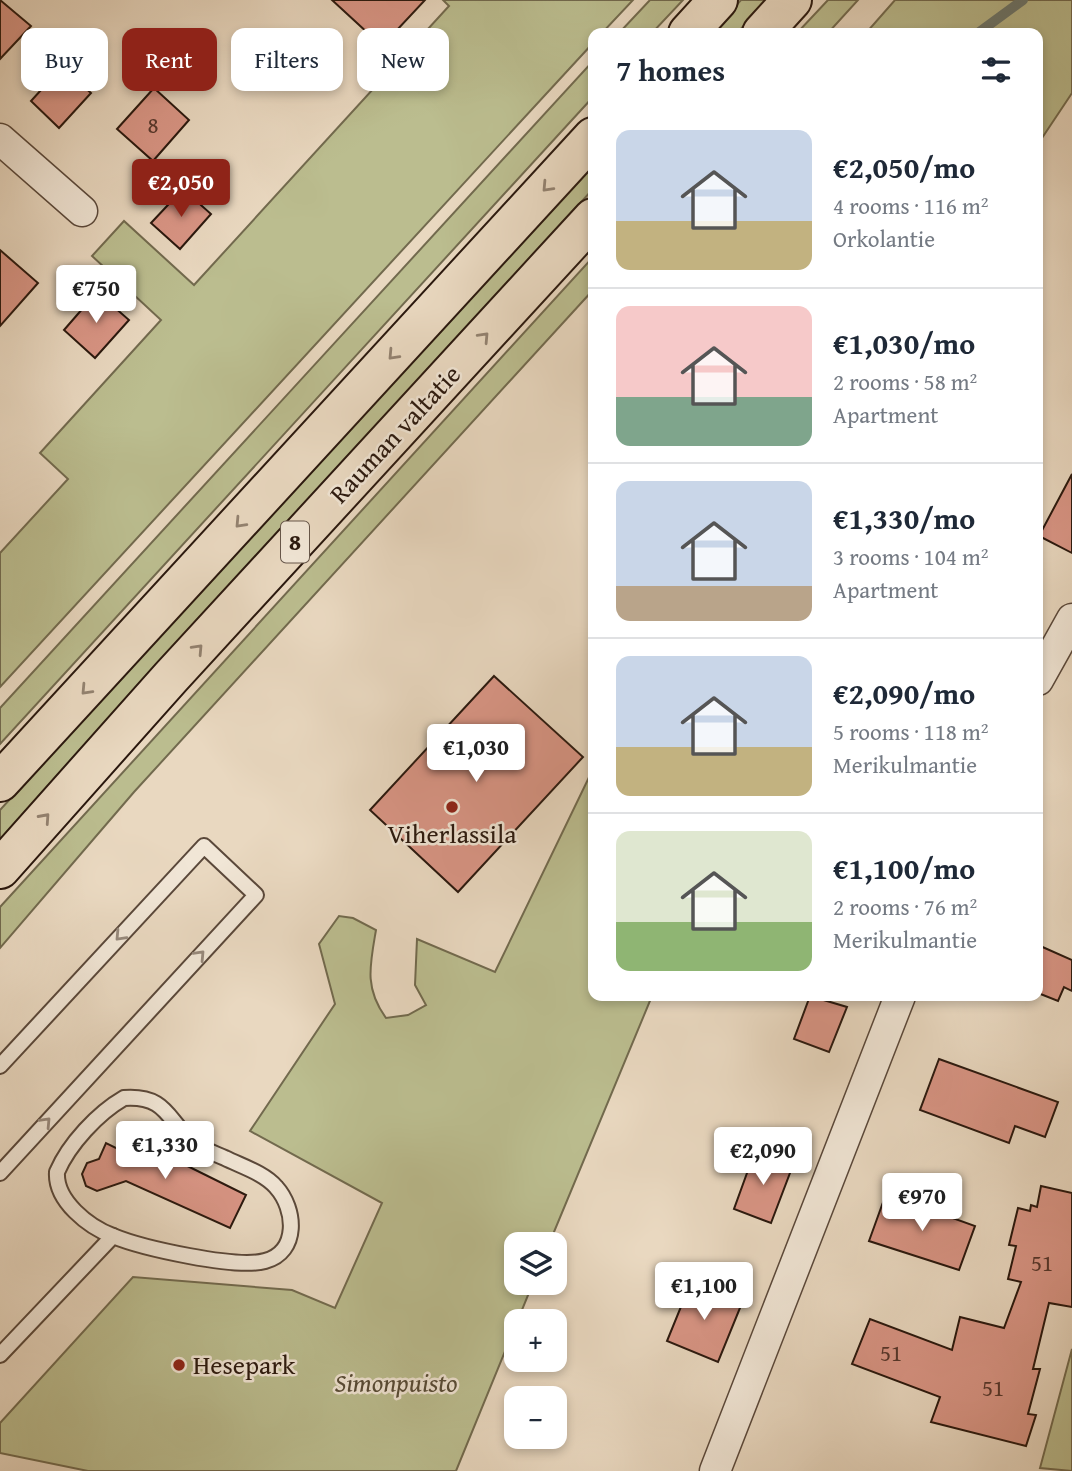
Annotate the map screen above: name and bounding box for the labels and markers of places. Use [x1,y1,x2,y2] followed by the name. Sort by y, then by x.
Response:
[124,160,238,219] pin: €2,050
[55,266,137,325] pin: €750
[419,724,533,784] pin: €1,030
[444,799,460,815] marker: Viherlassila
[388,814,517,853] place label: Viherlassila
[108,1122,222,1181] pin: €1,330
[706,1128,820,1187] pin: €2,090
[881,1174,963,1233] pin: €970
[647,1262,761,1322] pin: €1,100
[193,1345,296,1384] place label: Hesepark
[171,1357,187,1373] marker: Hesepark

